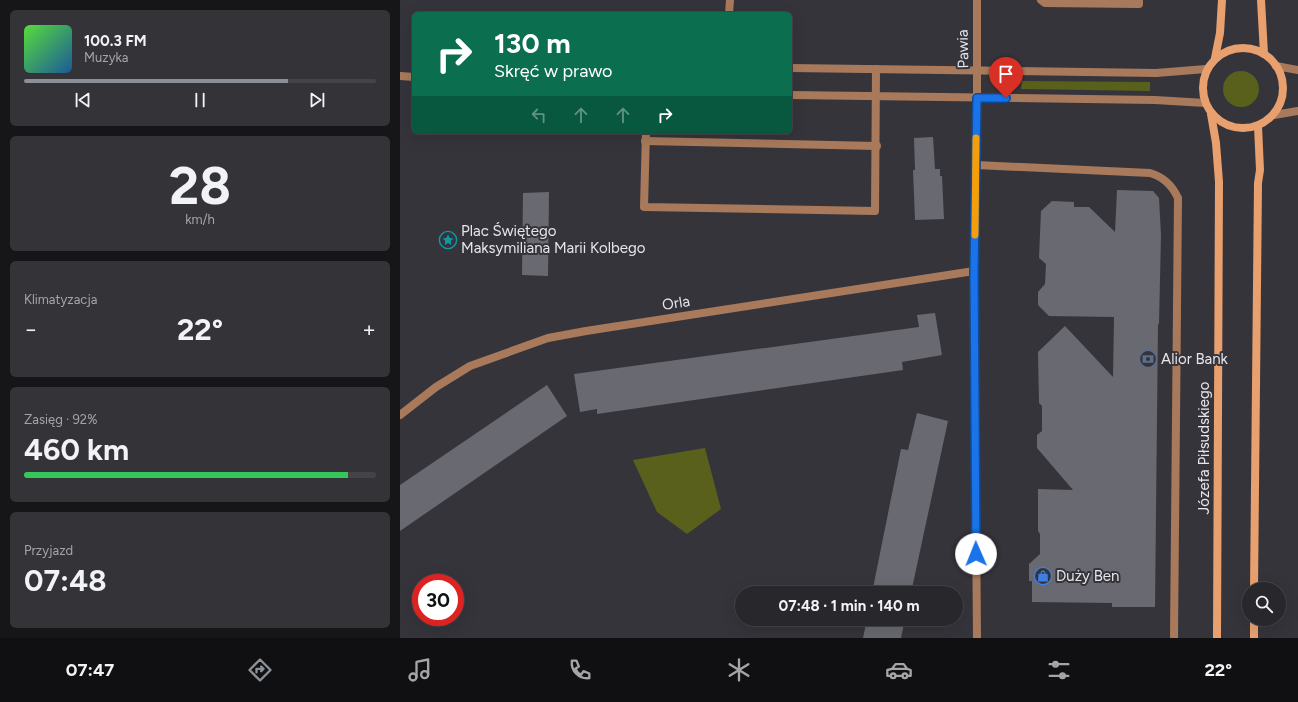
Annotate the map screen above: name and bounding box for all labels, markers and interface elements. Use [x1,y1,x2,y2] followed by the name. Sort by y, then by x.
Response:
[494,26,571,60] text: 130 m
[428,28,480,80] icon: right
[954,29,972,69] street label: Pawia
[84,32,147,50] text: 100.3 FM
[84,50,128,65] text: Muzyka
[989,57,1023,98] pin
[494,60,613,82] text: Skręć w prawo
[995,63,1017,85] icon: arrive
[72,89,94,111] icon: previous
[189,89,211,111] icon: pause
[306,89,328,111] icon: next
[528,104,550,126] icon: left
[570,104,592,126] icon: ahead
[612,104,634,126] icon: ahead
[654,104,676,126] icon: right
[169,155,231,217] text: 28
[185,212,215,227] text: km/h
[461,222,646,257] place label: Plac Świętego Maksymiliana Marii Kolbego
[438,230,458,250] place icon: Plac Świętego Maksymiliana Marii Kolbego
[24,292,97,307] text: Klimatyzacja
[661,292,691,314] street label: Orla
[177,311,223,348] text: 22°
[24,316,38,343] text: −
[362,316,376,343] text: +
[1138,349,1158,369] bank icon: Alior Bank
[1161,350,1229,368] place label: Alior Bank
[1195,381,1213,514] street label: Józefa Piłsudskiego
[24,412,97,427] text: Zasięg · 92%
[24,431,129,468] text: 460 km
[955,533,997,575] position arrow
[24,543,73,558] text: Przyjazd
[24,562,107,599] text: 07:48
[1033,566,1053,586] shop icon: Duży Ben
[1056,567,1119,585] place label: Duży Ben
[412,574,464,626] speed limit sign: 30
[1242,582,1286,626] map controls
[1242,582,1286,626] button: search
[779,597,919,615] text: 07:48 · 1 min · 140 m
[246,656,274,684] icon: directions
[406,656,434,684] icon: music
[566,656,594,684] icon: phone
[725,656,753,684] icon: climate
[885,656,913,684] icon: car
[1045,656,1073,684] icon: filters
[66,659,114,681] text: 07:47
[1204,659,1232,681] text: 22°

